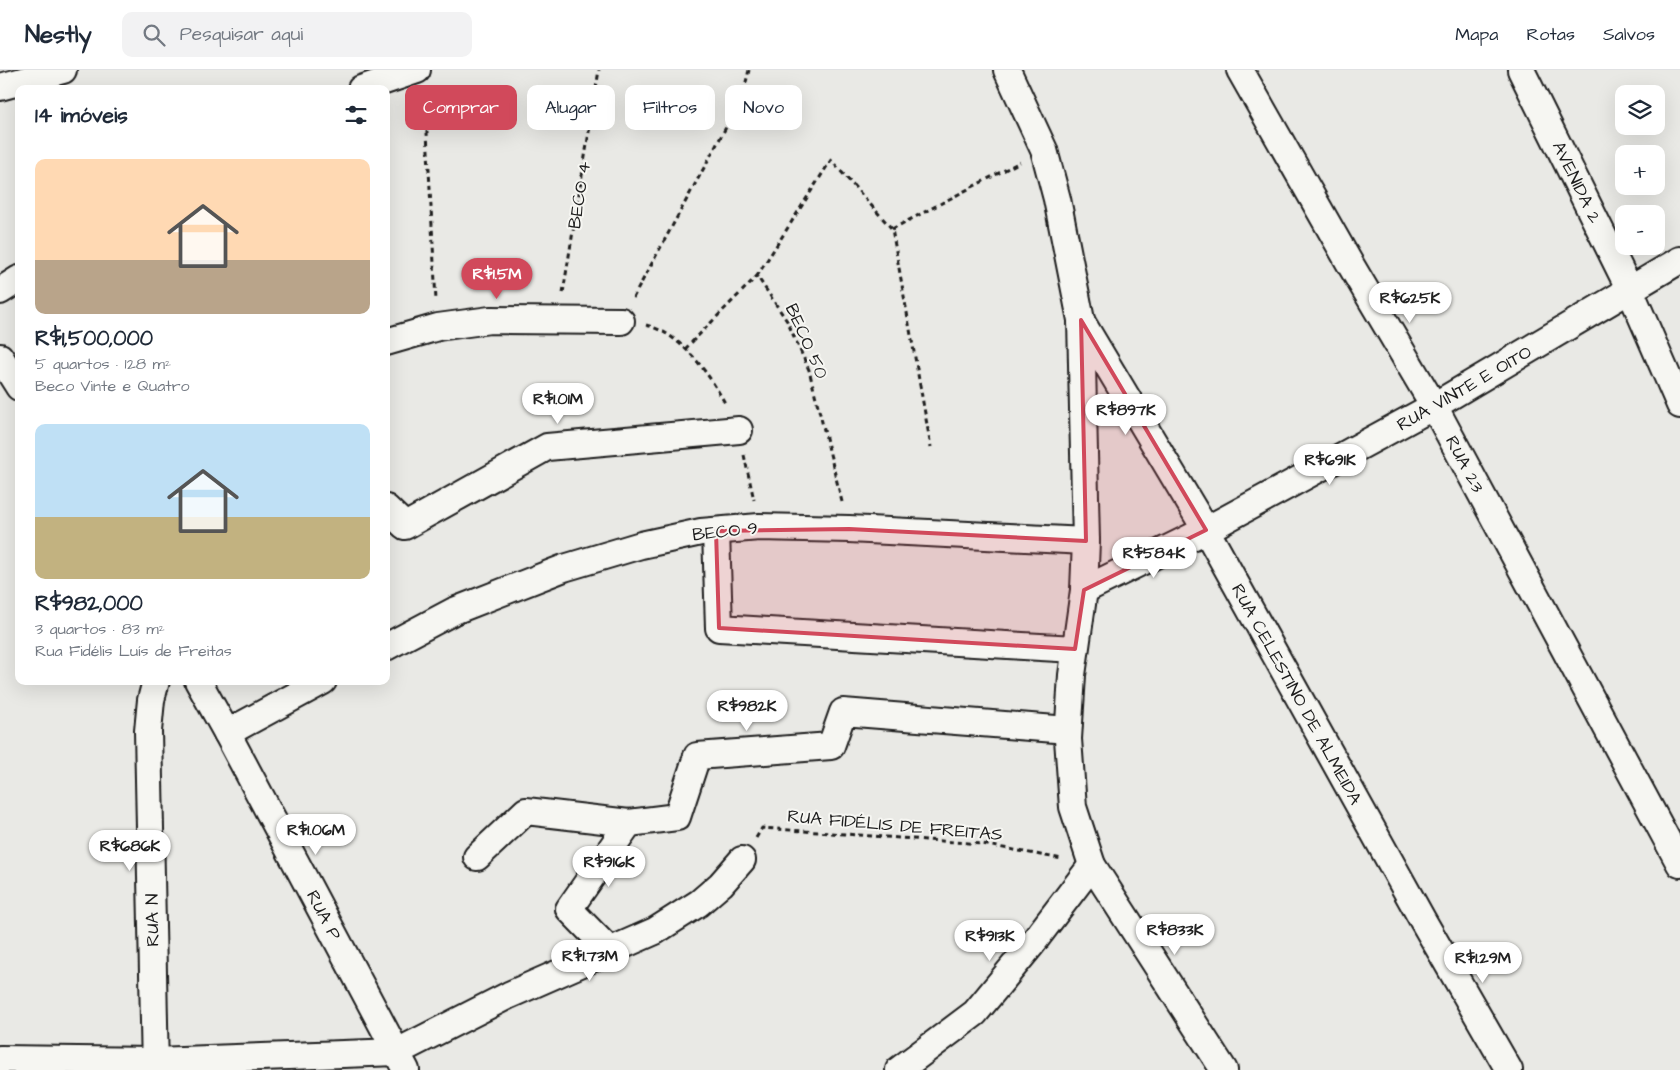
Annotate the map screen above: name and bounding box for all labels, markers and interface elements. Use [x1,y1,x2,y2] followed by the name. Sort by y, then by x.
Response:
[122,12,472,57] search box
[25,18,92,52] text: Nestly
[140,21,168,49] icon: search
[180,21,303,48] text: Pesquisar aqui
[1455,22,1499,47] text: Mapa
[1527,22,1575,47] text: Rotas
[1603,22,1655,47] text: Salvos
[405,85,517,130] chip: Comprar
[527,85,615,130] chip: Alugar
[625,85,715,130] chip: Filtros
[725,85,802,130] chip: Novo
[1615,85,1665,255] map controls
[1615,85,1665,135] button: layers
[35,101,128,130] text: 14 imóveis
[342,101,370,129] icon: filters
[1546,137,1607,228] street label: AVENIDA 2
[1615,145,1665,195] button: +
[562,160,597,230] street label: BECO 4
[158,191,248,281] icon: home
[1615,205,1665,255] button: −
[456,258,538,300] pin: R$1.5M
[472,263,522,285] text: R$1.5M
[1369,282,1451,324] pin: R$625K
[1380,287,1440,309] text: R$625K
[779,300,834,383] street label: BECO 50
[35,324,153,353] text: R$1,500,000
[1392,340,1536,437] street label: RUA VINTE E OITO
[35,353,171,375] text: 5 quartos · 128 m²
[35,375,190,397] text: Beco Vinte e Quatro
[512,382,604,425] pin: R$1.01M
[533,388,583,410] text: R$1.01M
[1085,394,1167,436] pin: R$897K
[1096,399,1156,421] text: R$897K
[1439,431,1490,497] street label: RUA 23
[1289,444,1371,486] pin: R$691K
[1304,449,1356,471] text: R$691K
[158,456,248,546] icon: home
[691,516,759,547] street label: BECO 9
[1113,536,1195,579] pin: R$584K
[1123,542,1185,564] text: R$584K
[1225,579,1368,810] street label: RUA CELESTINO DE ALMEIDA
[35,589,143,618] text: R$982,000
[35,618,165,640] text: 3 quartos · 83 m²
[35,640,232,662] text: Rua Fidélis Luís de Freitas
[706,690,788,732] pin: R$982K
[718,695,776,717] text: R$982K
[786,804,1003,847] street label: RUA FIDÉLIS DE FREITAS
[270,814,362,856] pin: R$1.06M
[287,819,345,841] text: R$1.06M
[89,830,171,872] pin: R$686K
[100,835,160,857] text: R$686K
[568,846,650,888] pin: R$916K
[583,851,635,873] text: R$916K
[300,886,347,945] street label: RUA P
[140,893,165,947] street label: RUA N
[1134,914,1216,956] pin: R$833K
[1147,919,1203,941] text: R$833K
[949,920,1031,962] pin: R$913K
[965,925,1015,947] text: R$913K
[544,940,636,982] pin: R$1.73M
[1437,942,1529,984] pin: R$1.29M
[562,945,618,967] text: R$1.73M
[1455,947,1511,969] text: R$1.29M

